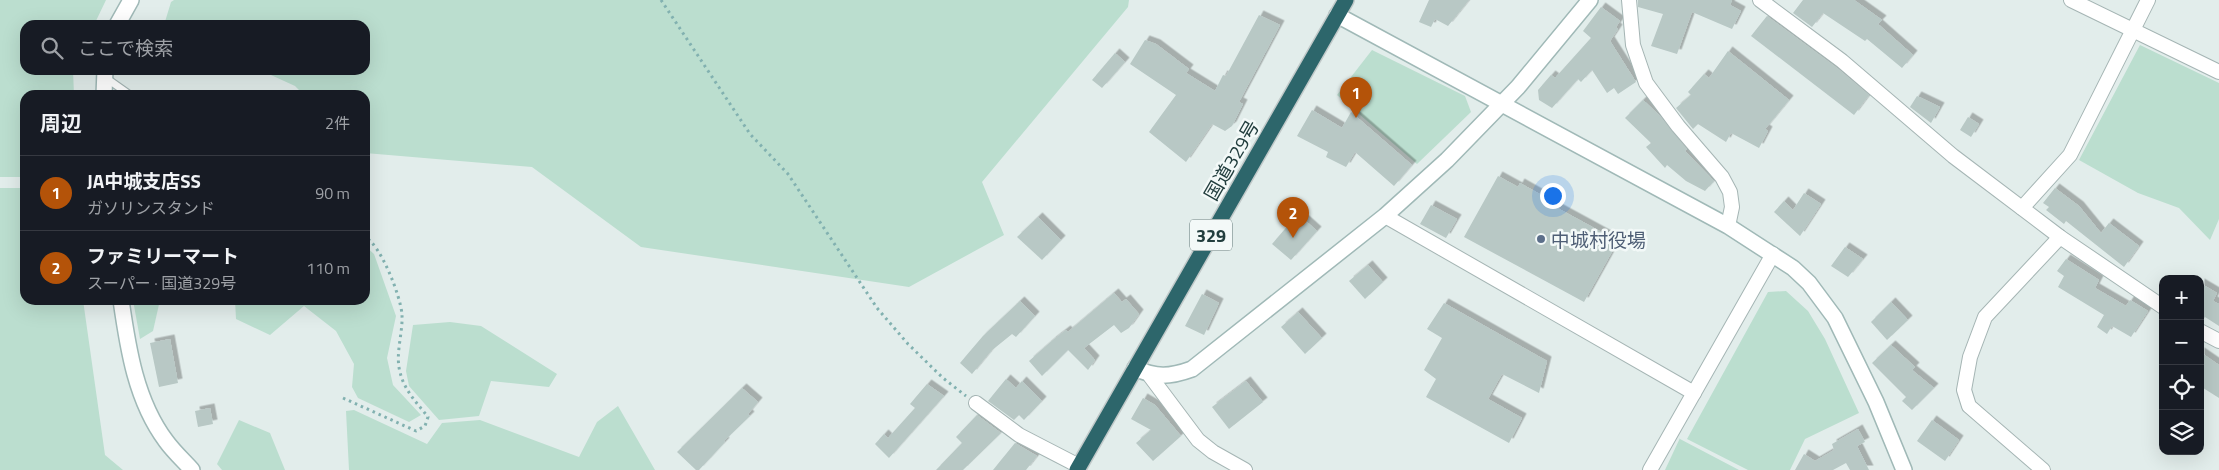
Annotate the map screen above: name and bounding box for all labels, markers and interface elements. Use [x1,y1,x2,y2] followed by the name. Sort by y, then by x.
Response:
[20,20,370,75] search box
[78,33,173,62] text: ここで検索
[38,34,66,62] icon: search
[1340,77,1372,118] pin: 1
[40,107,82,139] text: 周辺
[325,111,350,135] text: 2件
[1196,114,1266,206] street label: 国道329号
[87,166,201,195] text: JA中城支店SS
[52,181,60,205] text: 1
[315,181,350,205] text: 90 m
[1540,183,1566,209] your location
[87,196,215,220] text: ガソリンスタンド
[1277,197,1309,238] pin: 2
[1190,220,1232,250] road number: 329
[1551,225,1646,254] place label: 中城村役場
[1535,233,1547,245] marker: 中城村役場
[87,241,239,270] text: ファミリーマート
[52,256,60,280] text: 2
[306,256,350,280] text: 110 m
[87,271,236,295] text: スーパー · 国道329号
[2159,275,2204,455] map controls
[2159,275,2204,320] button: +
[2159,320,2204,365] button: −
[2159,365,2204,410] button: locate
[2159,410,2204,455] button: layers

